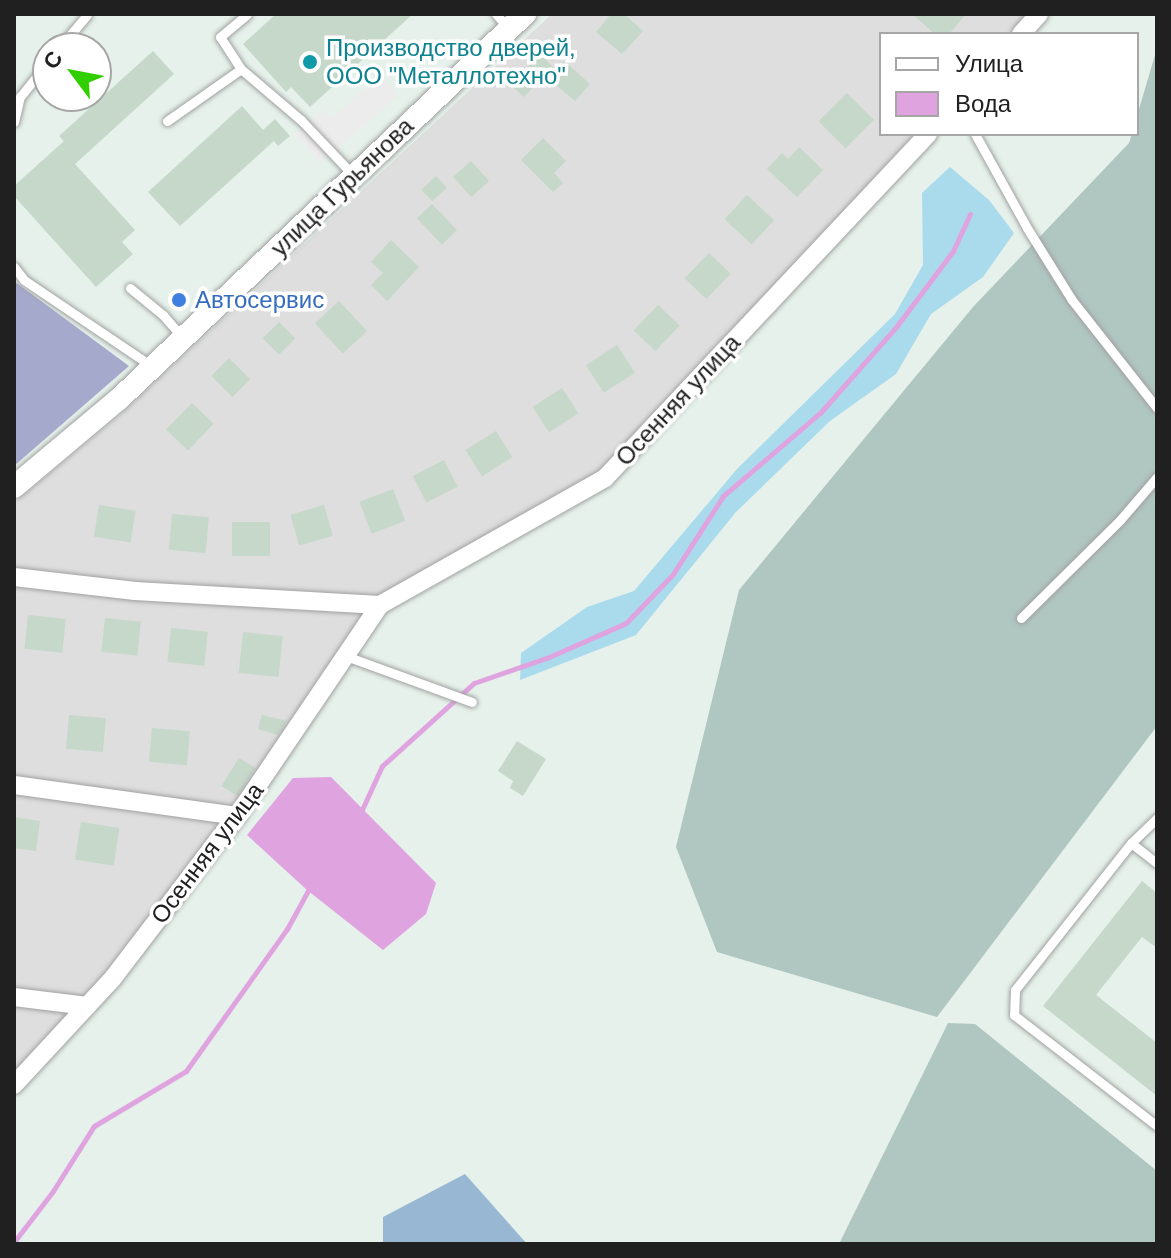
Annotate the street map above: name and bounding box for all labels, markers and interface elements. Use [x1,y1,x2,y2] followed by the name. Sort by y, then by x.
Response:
[32,32,112,112] north arrow
[879,32,1139,136] legend
[326,34,576,90] place label: Производство дверей, ООО "Металлотехно"
[38,47,68,73] text: С
[955,50,1023,77] text: Улица
[301,53,319,71] marker: Производство дверей, ООО "Металлотехно"
[955,90,1011,117] text: Вода
[265,112,419,262] street label: улица Гурьянова
[195,286,324,314] place label: Автосервис
[170,291,188,309] marker: Автосервис
[610,328,746,472] street label: Осенняя улица
[145,777,269,929] street label: Осенняя улица

